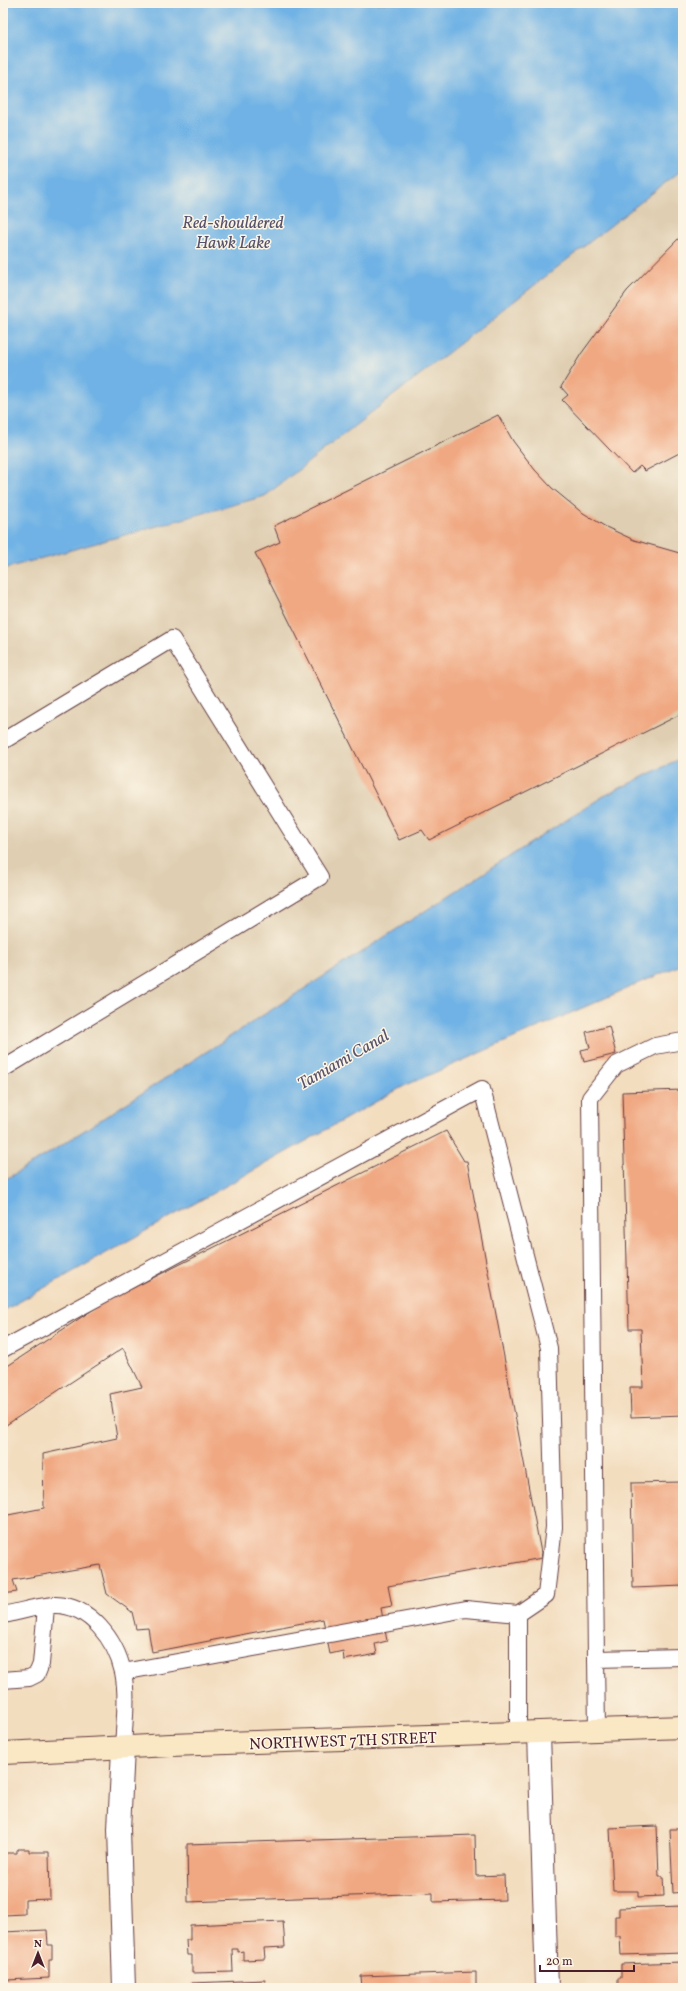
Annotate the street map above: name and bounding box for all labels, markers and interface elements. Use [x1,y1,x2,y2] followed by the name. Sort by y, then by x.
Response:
[182,212,284,255] water label: Red-shouldered Hawk Lake
[294,1025,394,1096] water label: Tamiami Canal
[249,1728,437,1756] street label: NORTHWEST 7TH STREET
[18,1933,58,1973] north arrow
[34,1937,42,1952] text: N
[540,1947,634,1973] scale bar
[546,1954,573,1970] text: 20 m

